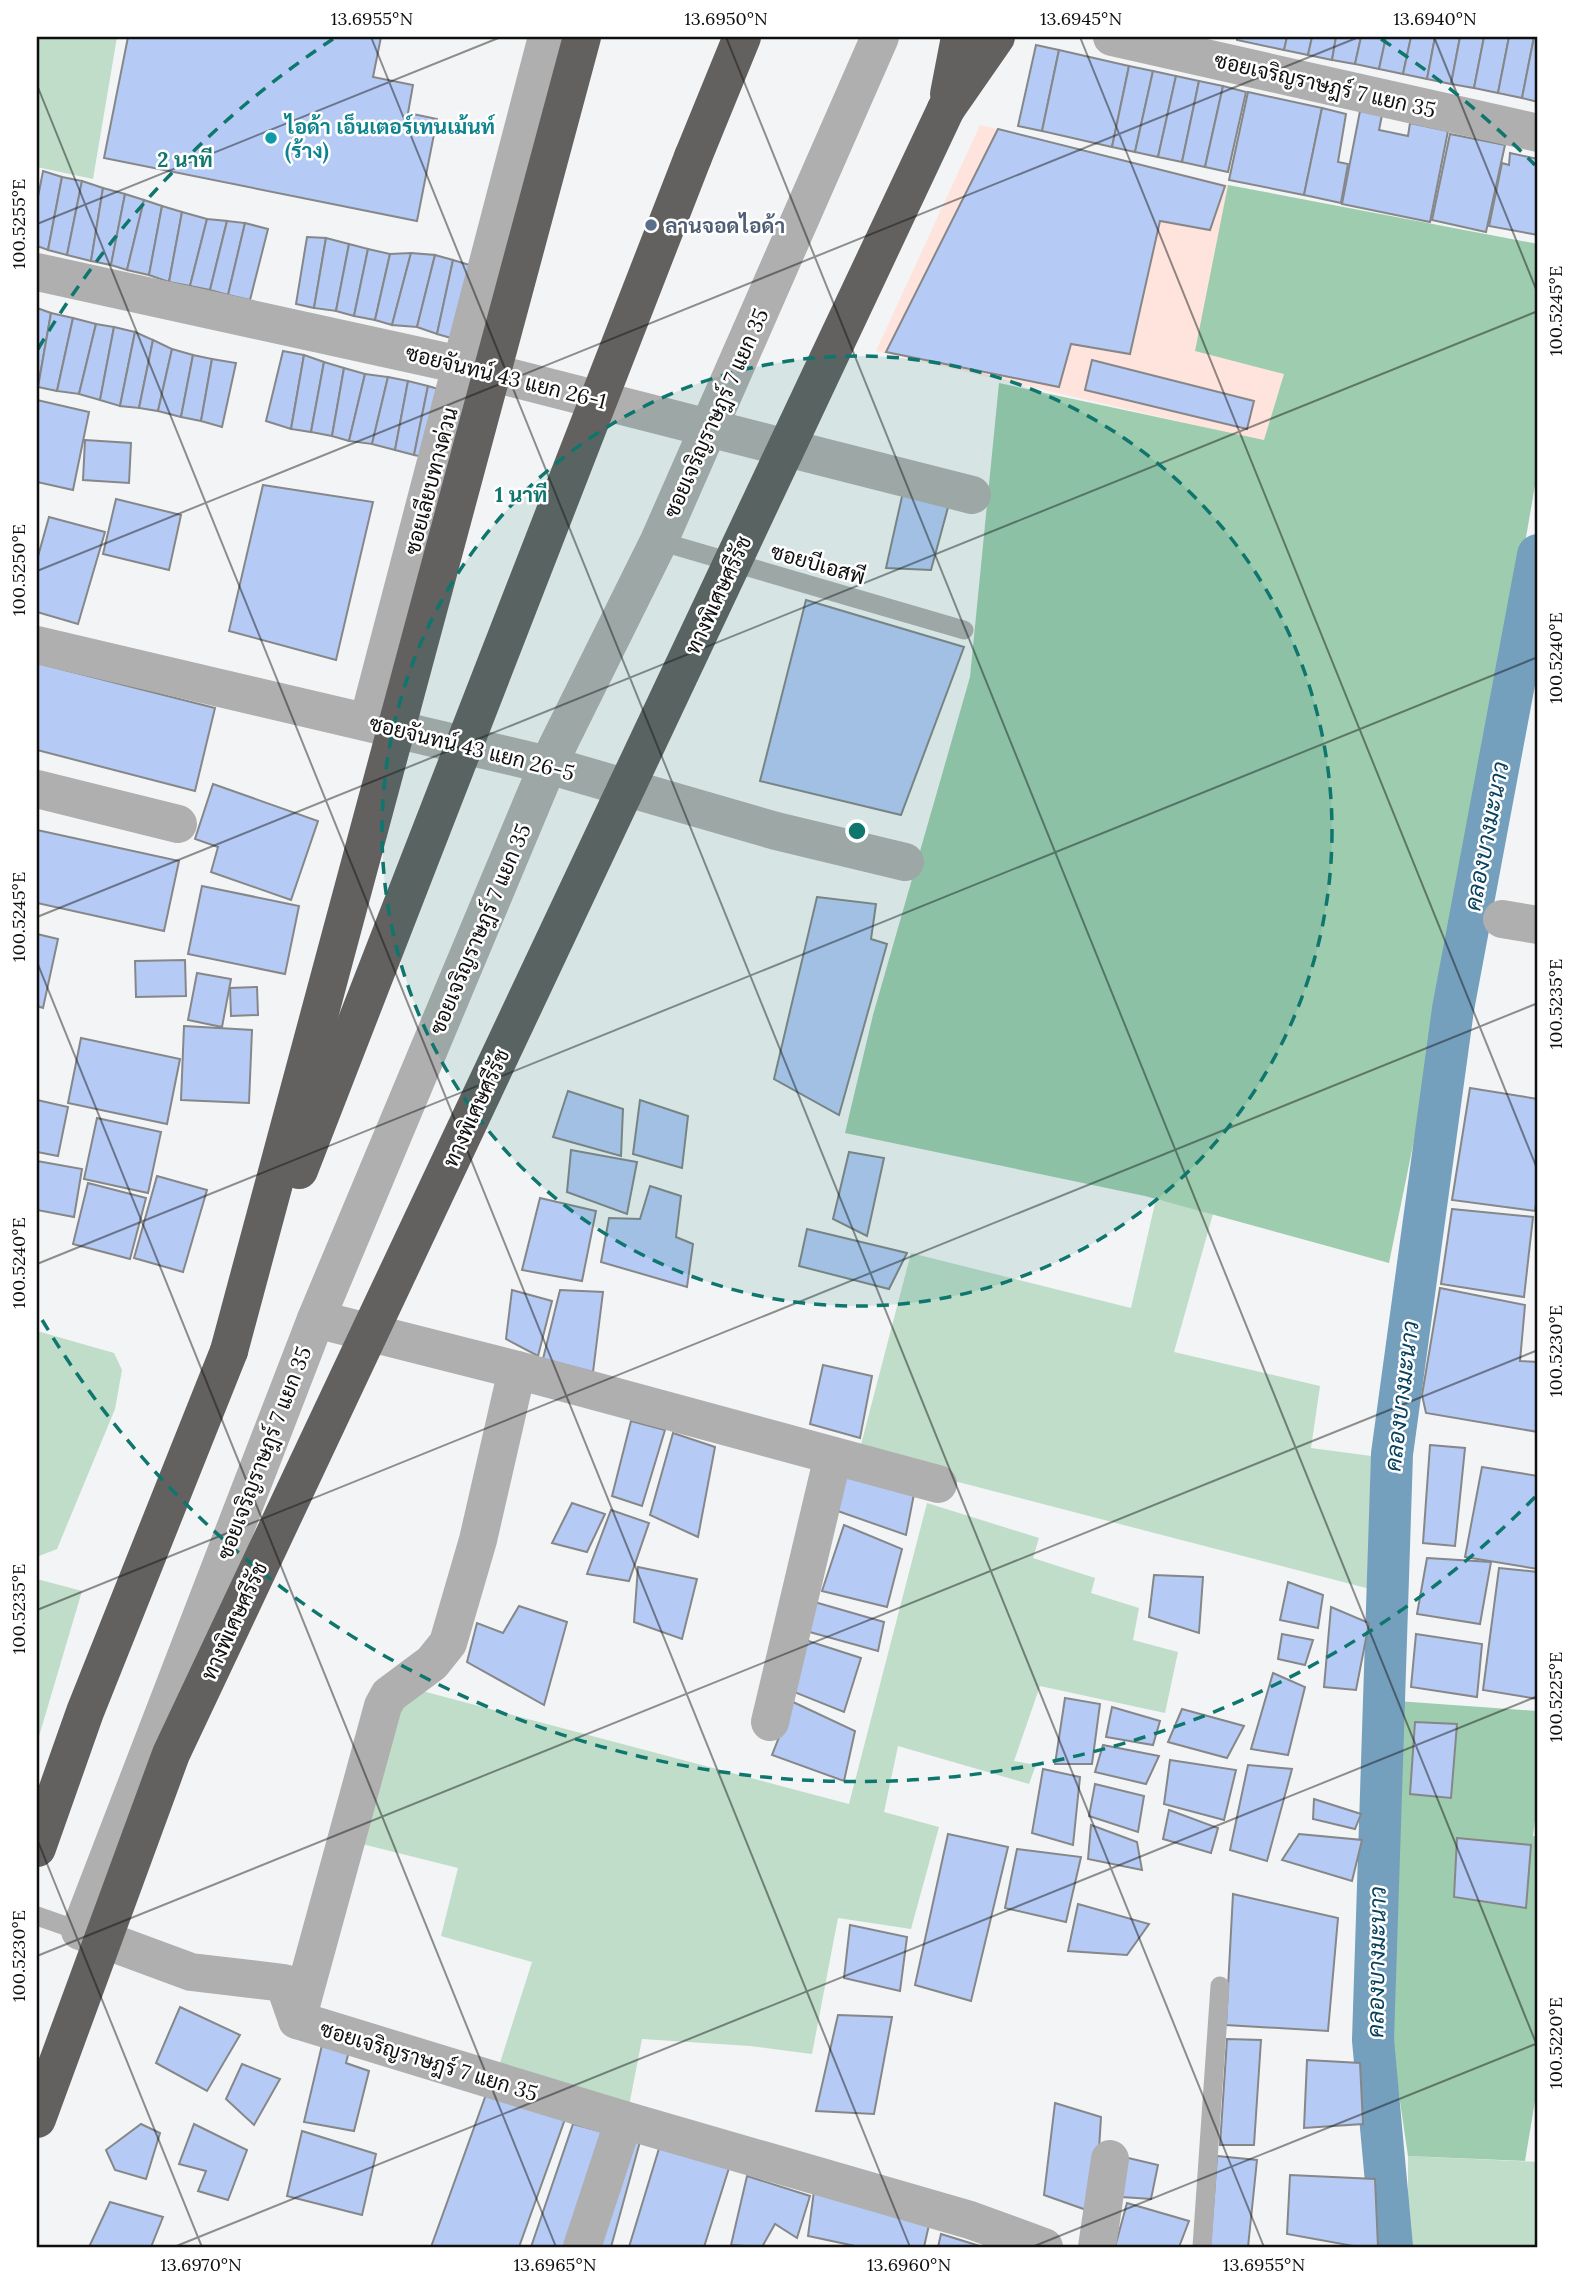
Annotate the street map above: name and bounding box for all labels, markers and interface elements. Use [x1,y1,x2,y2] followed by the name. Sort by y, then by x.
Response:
[331,7,413,30] text: 13.6955°N
[684,7,768,30] text: 13.6950°N
[1040,7,1122,30] text: 13.6945°N
[1393,7,1477,30] text: 13.6940°N
[1211,46,1438,125] street label: ซอยเจริญราษฎร์ 7 แยก 35
[283,113,496,164] place label: ไอด้า เอ็นเตอร์เทนเม้นท์ (ร้าง)
[263,130,279,146] marker: ไอด้า เอ็นเตอร์เทนเม้นท์ (ร้าง)
[157,146,213,173] text: 2 นาที
[7,179,30,269] text: 100.5255°E
[665,212,785,239] place label: ลานจอดไอด้า
[643,217,659,233] marker: ลานจอดไอด้า
[1544,266,1567,356] text: 100.5245°E
[658,304,775,522] street label: ซอยเจริญราษฎร์ 7 แยก 35
[403,339,609,415] street label: ซอยจันทน์ 43 แยก 26-1
[398,404,464,558] street label: ซอยเลียบทางด่วน
[495,481,547,508] text: 1 นาที
[7,524,30,616] text: 100.5250°E
[679,531,757,659] street label: ทางพิเศษศรีรัช
[768,538,868,590] street label: ซอยบีเอสพี
[1544,612,1567,704] text: 100.5240°E
[367,709,577,787] street label: ซอยจันทน์ 43 แยก 26-5
[1457,759,1515,913] water label: คลองบางมะนาว
[845,819,869,843] centre of rings
[423,820,538,1039] street label: ซอยเจริญราษฎร์ 7 แยก 35
[7,872,30,962] text: 100.5245°E
[1544,959,1567,1049] text: 100.5235°E
[437,1044,515,1172] street label: ทางพิเศษศรีรัช
[7,1217,30,1309] text: 100.5240°E
[1544,1305,1567,1397] text: 100.5230°E
[1377,1319,1425,1473] water label: คลองบางมะนาว
[211,1343,318,1564] street label: ซอยเจริญราษฎร์ 7 แยก 35
[195,1557,273,1685] street label: ทางพิเศษศรีรัช
[7,1564,30,1654] text: 100.5235°E
[1544,1652,1567,1742] text: 100.5225°E
[1360,1886,1392,2038] water label: คลองบางมะนาว
[7,1910,30,2002] text: 100.5230°E
[1544,1997,1567,2089] text: 100.5220°E
[317,2015,541,2108] street label: ซอยเจริญราษฎร์ 7 แยก 35
[160,2253,242,2276] text: 13.6970°N
[514,2253,596,2276] text: 13.6965°N
[867,2253,951,2276] text: 13.6960°N
[1223,2253,1305,2276] text: 13.6955°N

